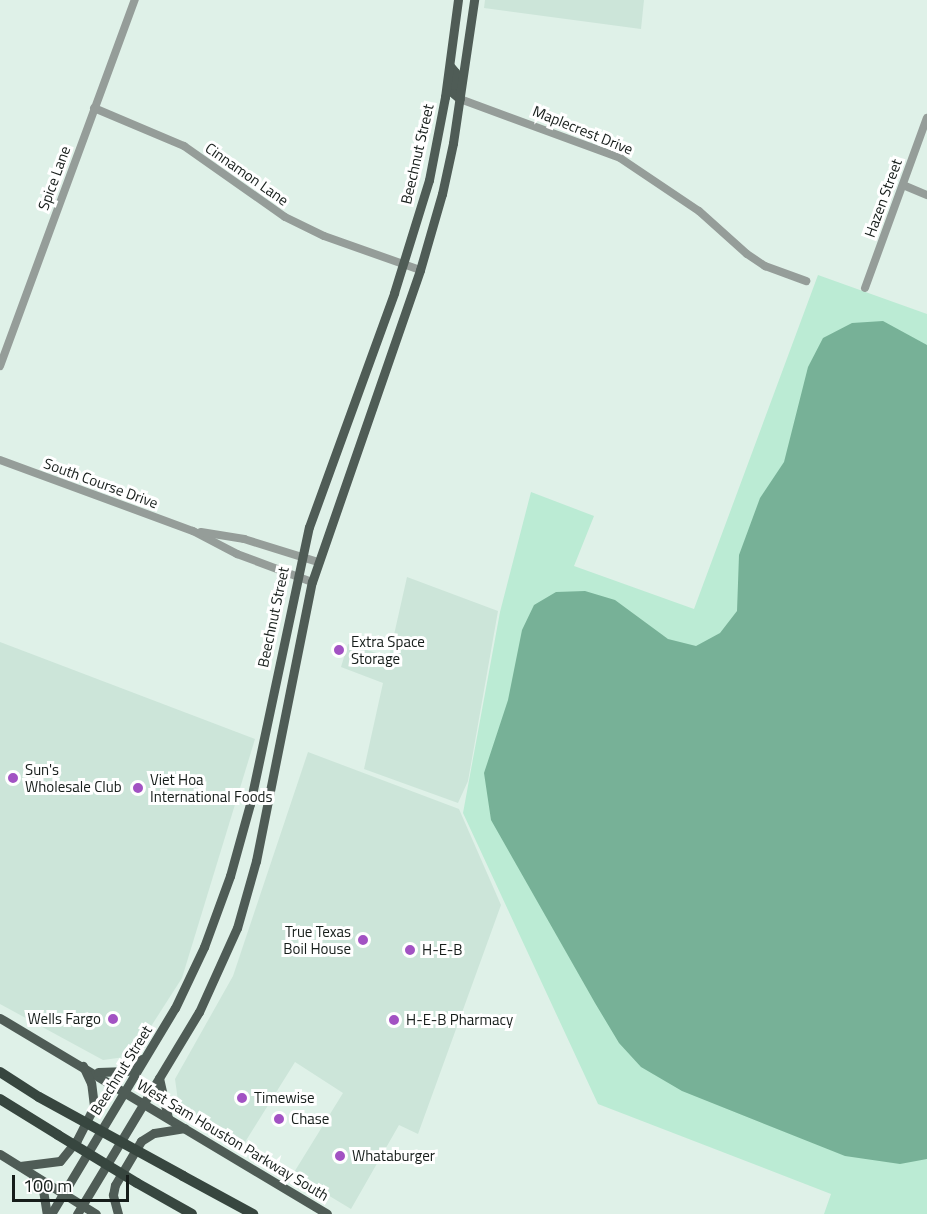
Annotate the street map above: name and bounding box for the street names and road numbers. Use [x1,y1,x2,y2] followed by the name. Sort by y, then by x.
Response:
[397,102,437,206] street label: Beechnut Street
[530,102,636,158] street label: Maplecrest Drive
[202,139,292,209] street label: Cinnamon Lane
[34,143,74,213] street label: Spice Lane
[861,156,905,240] street label: Hazen Street
[41,454,161,512] street label: South Course Drive
[254,565,292,669] street label: Beechnut Street
[86,1022,156,1118] street label: Beechnut Street
[134,1076,332,1204] street label: West Sam Houston Parkway South

